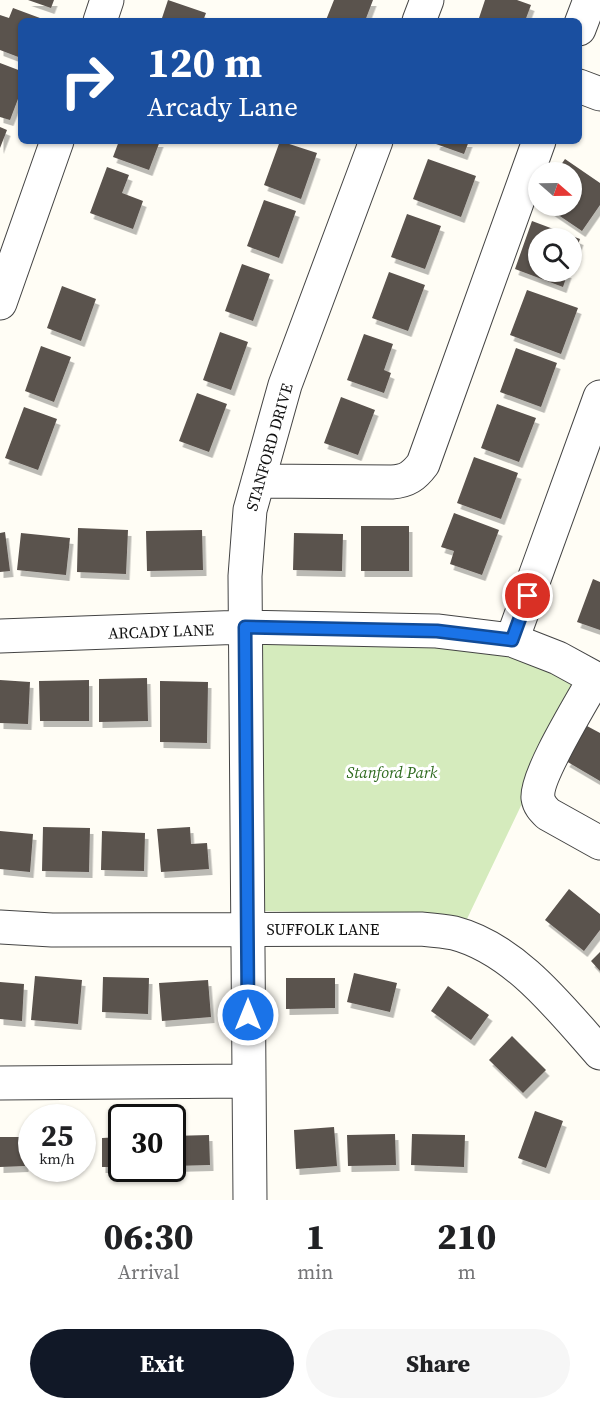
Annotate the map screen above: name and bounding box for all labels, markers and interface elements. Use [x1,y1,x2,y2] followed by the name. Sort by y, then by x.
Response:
[147,33,262,91] text: 120 m
[48,42,126,120] icon: right
[147,88,298,125] text: Arcady Lane
[528,162,582,216] north arrow
[528,162,582,282] map controls
[528,228,582,282] button: search
[240,380,298,513] street label: STANFORD DRIVE
[502,570,553,621] pin
[511,579,544,612] icon: arrive
[108,618,215,644] street label: ARCADY LANE
[347,761,438,783] park label: Stanford Park
[266,918,380,940] street label: SUFFOLK LANE
[216,983,280,1047] position arrow
[108,1104,186,1182] speed limit sign: 30
[41,1115,73,1156] text: 25
[39,1148,75,1169] text: km/h
[104,1212,194,1261] text: 06:30
[305,1212,325,1261] text: 1
[437,1212,496,1261] text: 210
[118,1258,180,1286] text: Arrival
[297,1258,333,1286] text: min
[458,1258,476,1286] text: m
[30,1329,294,1398] button: Exit
[306,1329,570,1398] button: Share

